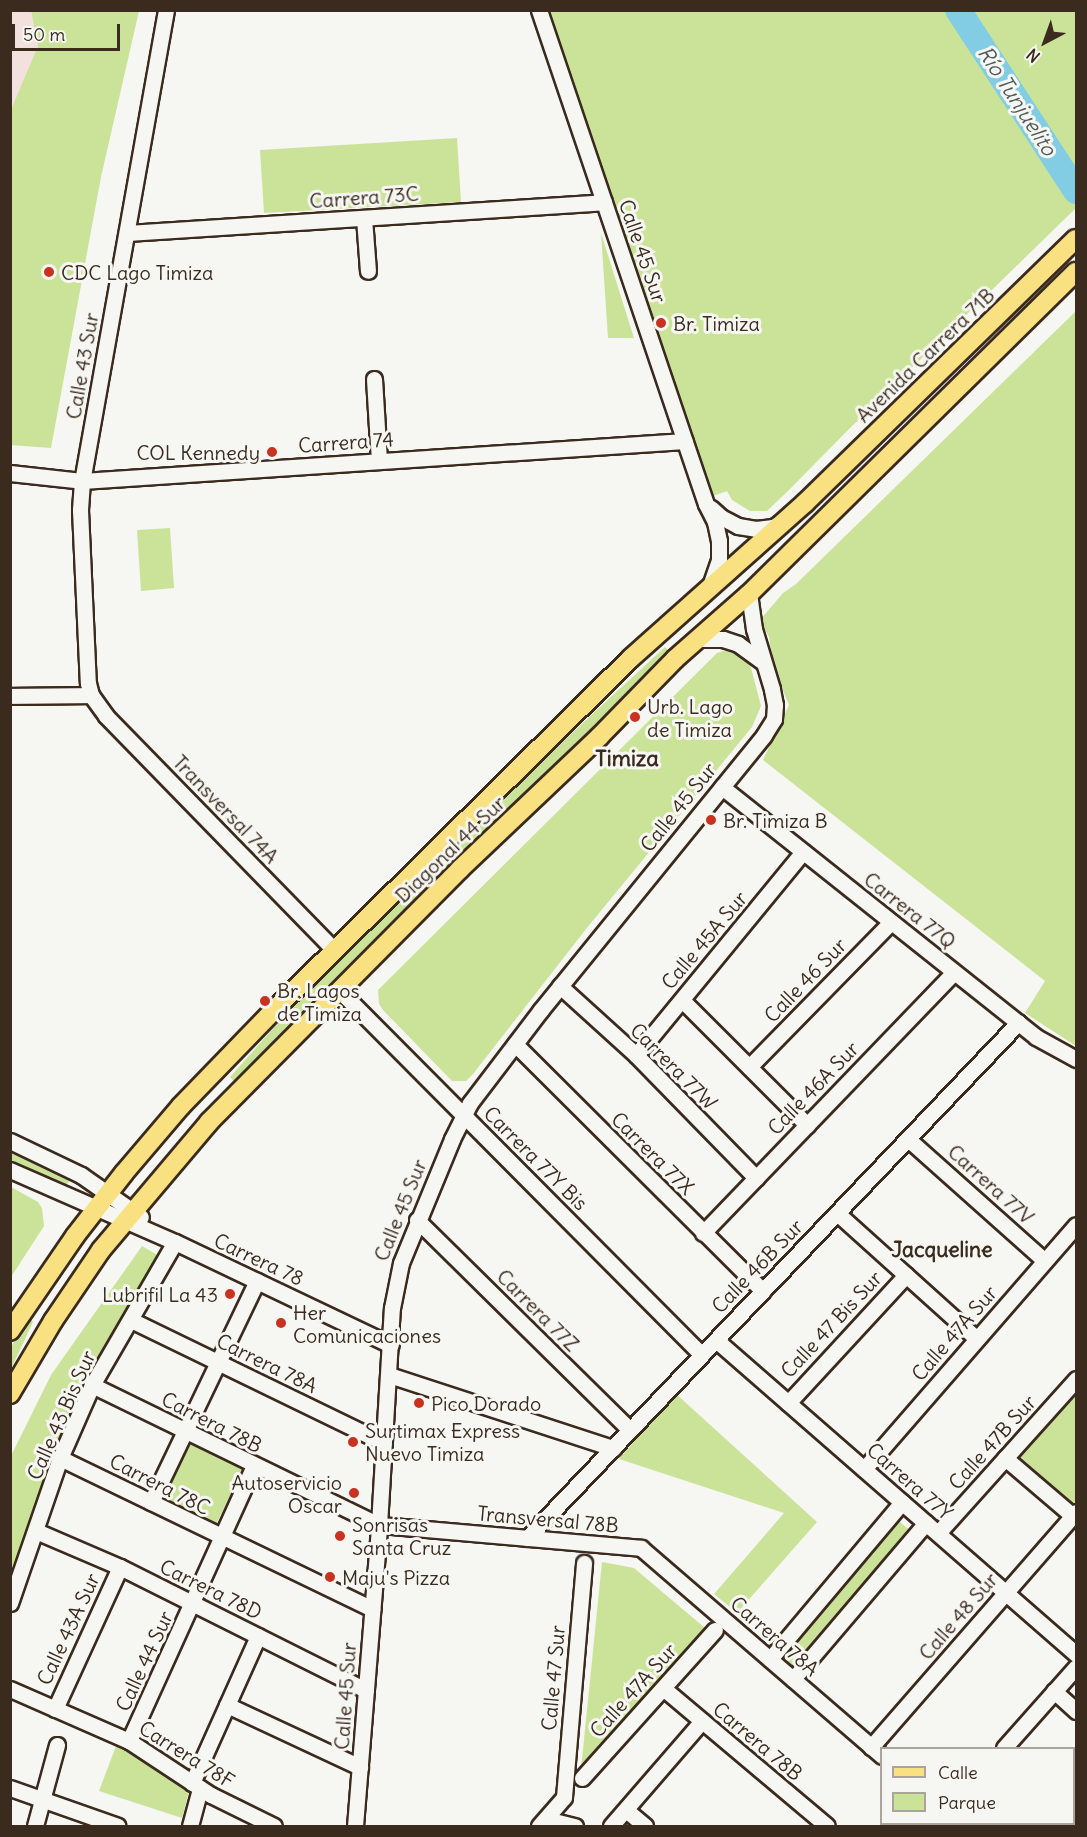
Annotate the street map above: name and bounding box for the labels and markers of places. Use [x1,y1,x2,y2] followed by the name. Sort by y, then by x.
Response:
[61,260,213,284] place label: CDC Lago Timiza
[42,265,56,279] marker: CDC Lago Timiza
[673,311,760,335] place label: Br. Timiza
[654,316,668,330] marker: Br. Timiza
[136,440,260,464] place label: COL Kennedy
[265,445,279,459] marker: COL Kennedy
[647,694,733,741] place label: Urb. Lago de Timiza
[628,710,642,724] marker: Urb. Lago de Timiza
[723,808,828,832] place label: Br. Timiza B
[704,813,718,827] marker: Br. Timiza B
[277,978,362,1025] place label: Br. Lagos de Timiza
[258,994,272,1008] marker: Br. Lagos de Timiza
[102,1282,218,1306] place label: Lubrifil La 43
[223,1287,237,1301] marker: Lubrifil La 43
[293,1300,441,1347] place label: Her Comunicaciones
[274,1316,288,1330] marker: Her Comunicaciones
[431,1391,541,1415] place label: Pico Dorado
[412,1396,426,1410] marker: Pico Dorado
[365,1418,520,1465] place label: Surtimax Express Nuevo Timiza
[346,1435,360,1449] marker: Surtimax Express Nuevo Timiza
[231,1470,342,1517] place label: Autoservicio Oscar
[347,1486,361,1500] marker: Autoservicio Oscar
[352,1512,451,1559] place label: Sonrisas Santa Cruz
[333,1529,347,1543] marker: Sonrisas Santa Cruz
[342,1565,450,1589] place label: Maju's Pizza
[323,1570,337,1584] marker: Maju's Pizza

